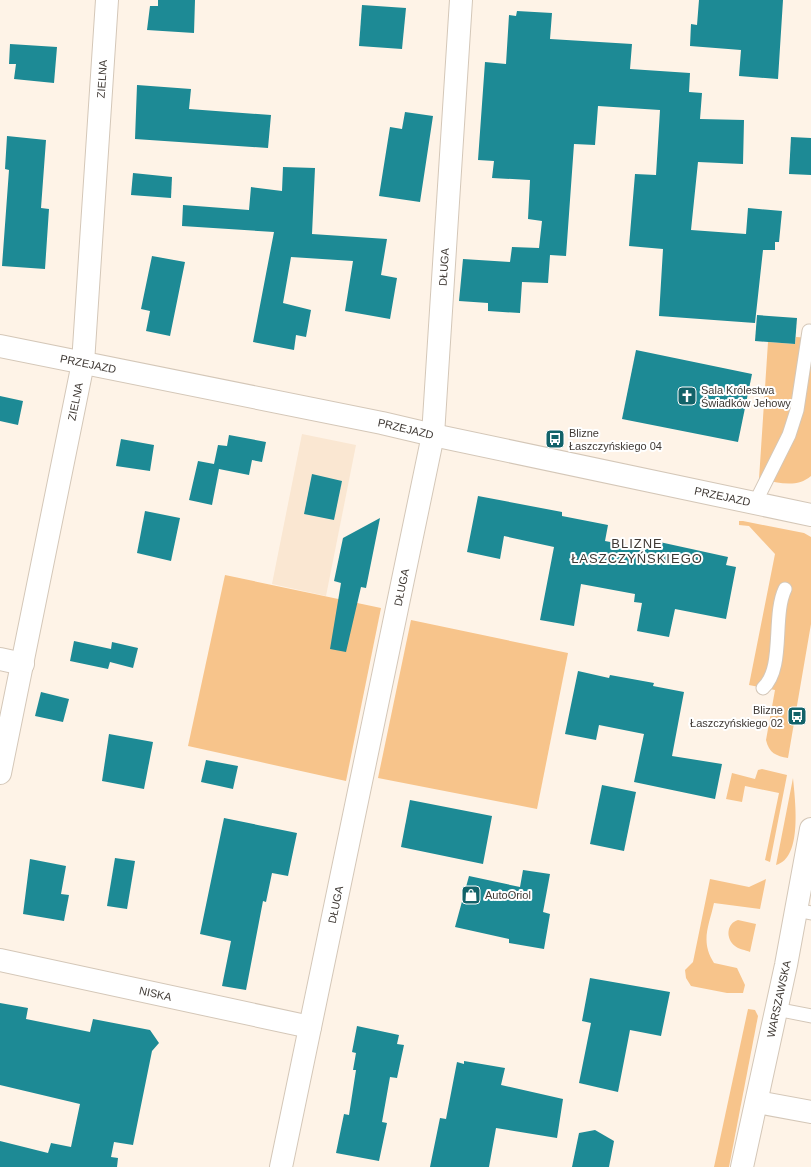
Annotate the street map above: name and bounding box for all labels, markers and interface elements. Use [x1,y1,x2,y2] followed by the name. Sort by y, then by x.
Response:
[95,59,109,99] street label: ZIELNA
[437,247,451,286] street label: DŁUGA
[59,352,117,375] street label: PRZEJAZD
[65,381,85,422] street label: ZIELNA
[701,384,791,409] place label: Sala Królestwa Świadków Jehowy
[676,385,698,407] church icon: Sala Królestwa Świadków Jehowy
[377,416,435,441] street label: PRZEJAZD
[569,427,662,452] place label: Blizne Łaszczyńskiego 04
[544,428,566,450] bus stop icon: Blizne Łaszczyńskiego 04
[693,485,752,508] street label: PRZEJAZD
[571,536,703,566] district label: BLIZNE ŁASZCZYŃSKIEGO
[392,567,411,607] street label: DŁUGA
[690,704,783,729] place label: Blizne Łaszczyńskiego 02
[786,705,808,727] bus stop icon: Blizne Łaszczyńskiego 02
[326,884,345,924] street label: DŁUGA
[460,884,482,906] shop icon: AutoOriol
[485,889,531,901] place label: AutoOriol
[764,959,793,1039] street label: WARSZAWSKA
[138,984,173,1003] street label: NISKA

